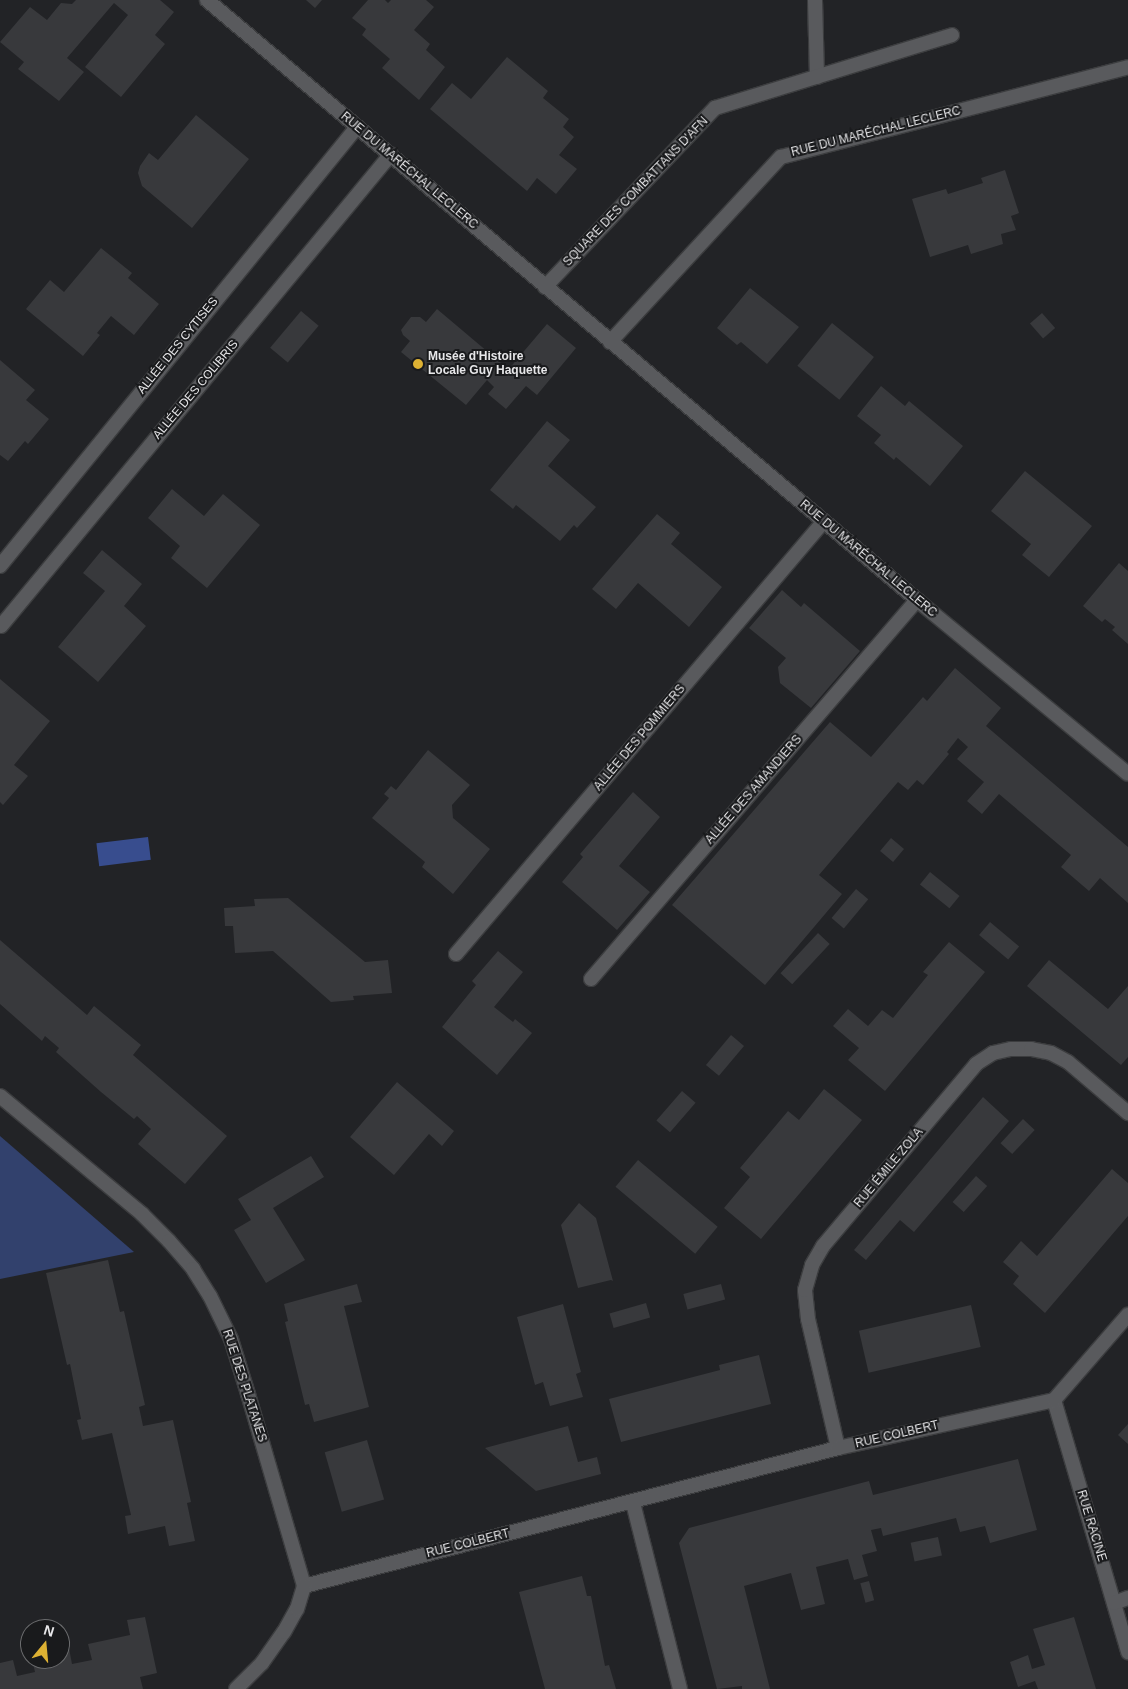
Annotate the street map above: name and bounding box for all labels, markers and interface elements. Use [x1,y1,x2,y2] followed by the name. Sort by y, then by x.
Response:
[790,104,962,160] street label: RUE DU MARÉCHAL LECLERC
[337,109,481,233] street label: RUE DU MARÉCHAL LECLERC
[561,114,711,270] street label: SQUARE DES COMBATTANS D'AFN
[135,295,221,397] street label: ALLÉE DES CYTISES
[150,338,242,442] street label: ALLÉE DES COLIBRIS
[428,350,547,378] place label: Musée d'Histoire Locale Guy Haquette
[412,358,424,370] marker: Musée d'Histoire Locale Guy Haquette
[796,497,940,621] street label: RUE DU MARÉCHAL LECLERC
[591,682,689,794] street label: ALLÉE DES POMMIERS
[703,732,805,848] street label: ALLÉE DES AMANDIERS
[852,1125,926,1211] street label: RUE ÉMILE ZOLA
[219,1328,269,1444] street label: RUE DES PLATANES
[854,1418,940,1452] street label: RUE COLBERT
[1073,1489,1109,1563] street label: RUE RACINE
[425,1527,511,1561] street label: RUE COLBERT
[20,1619,70,1669] north arrow
[42,1621,56,1640] text: N

